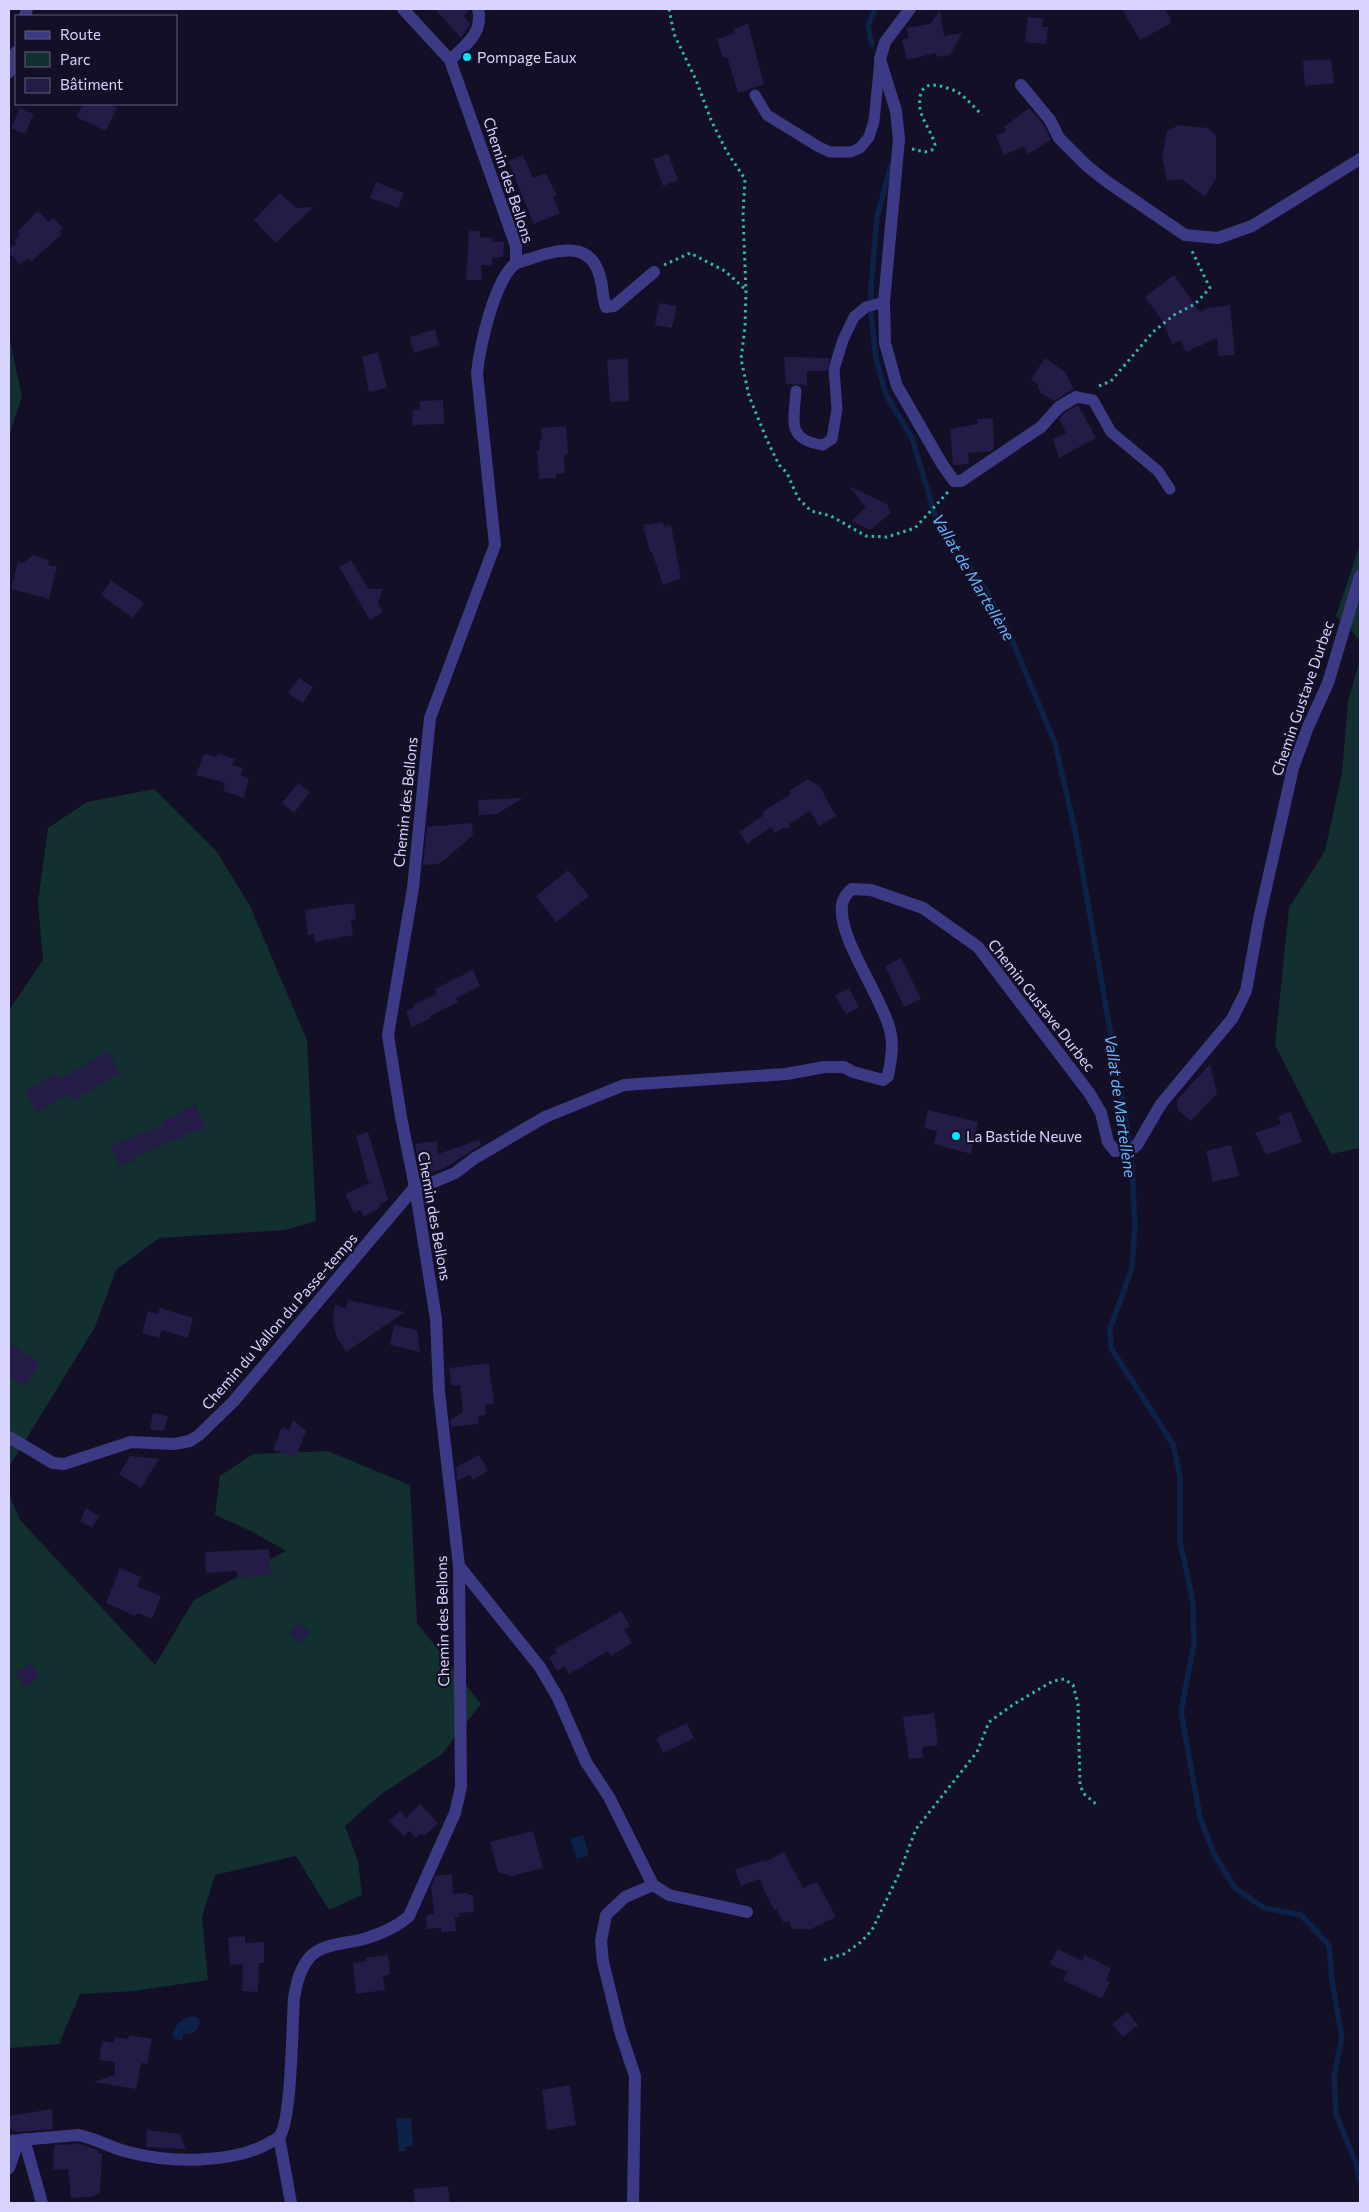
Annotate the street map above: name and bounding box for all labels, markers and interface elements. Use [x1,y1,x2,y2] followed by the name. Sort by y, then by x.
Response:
[15,15,178,105] legend
[60,25,101,43] text: Route
[477,48,577,66] place label: Pompage Eaux
[60,50,90,68] text: Parc
[461,51,473,63] marker: Pompage Eaux
[60,75,123,93] text: Bâtiment
[480,115,538,245] street label: Chemin des Bellons
[929,510,1020,644] water label: Vallat de Martellène
[1267,618,1337,778] street label: Chemin Gustave Durbec
[389,736,421,868] street label: Chemin des Bellons
[985,935,1099,1075] street label: Chemin Gustave Durbec
[1102,1033,1141,1179] water label: Vallat de Martellène
[966,1127,1082,1145] place label: La Bastide Neuve
[950,1130,962,1142] marker: La Bastide Neuve
[415,1150,455,1282] street label: Chemin des Bellons
[197,1229,361,1413] street label: Chemin du Vallon du Passe-temps
[432,1555,452,1687] street label: Chemin des Bellons

